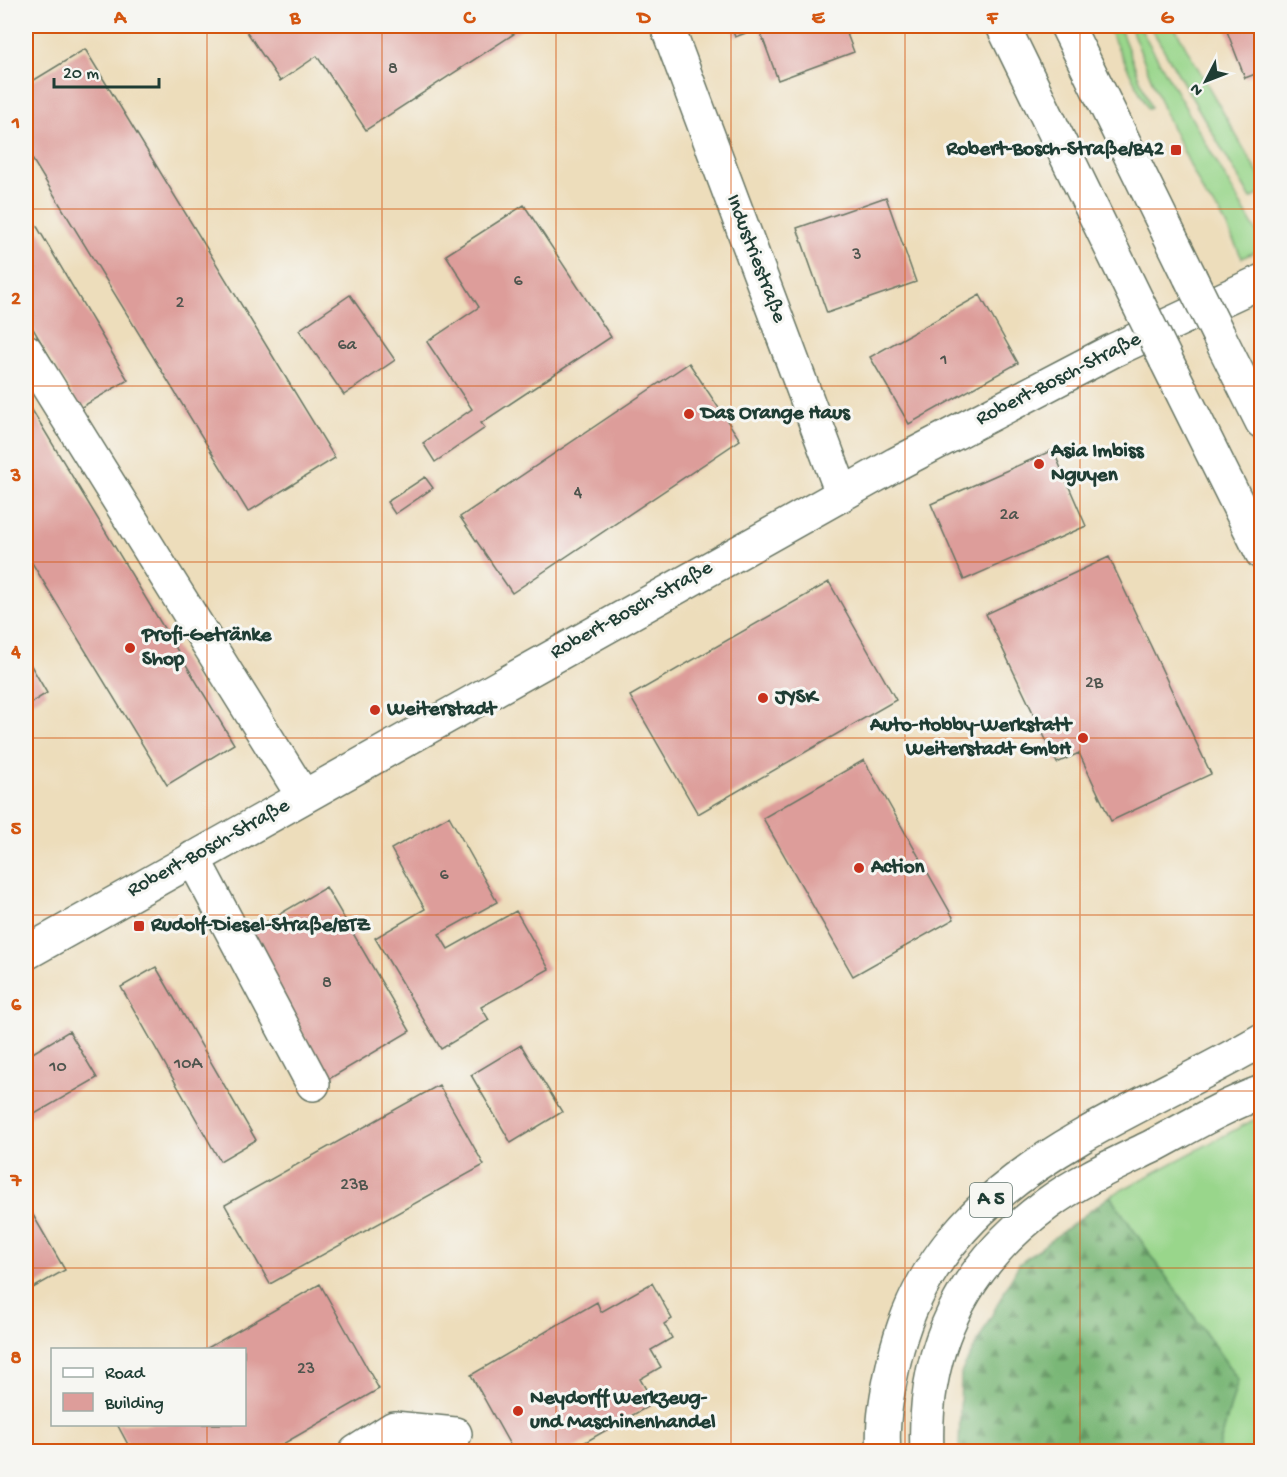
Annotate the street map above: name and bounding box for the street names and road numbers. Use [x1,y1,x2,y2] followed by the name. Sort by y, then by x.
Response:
[719,191,791,328] street label: Industriestraße
[972,327,1147,432] street label: Robert-Bosch-Straße
[546,555,719,666] street label: Robert-Bosch-Straße
[123,793,296,904] street label: Robert-Bosch-Straße
[970,1183,1012,1217] road number: A 5

